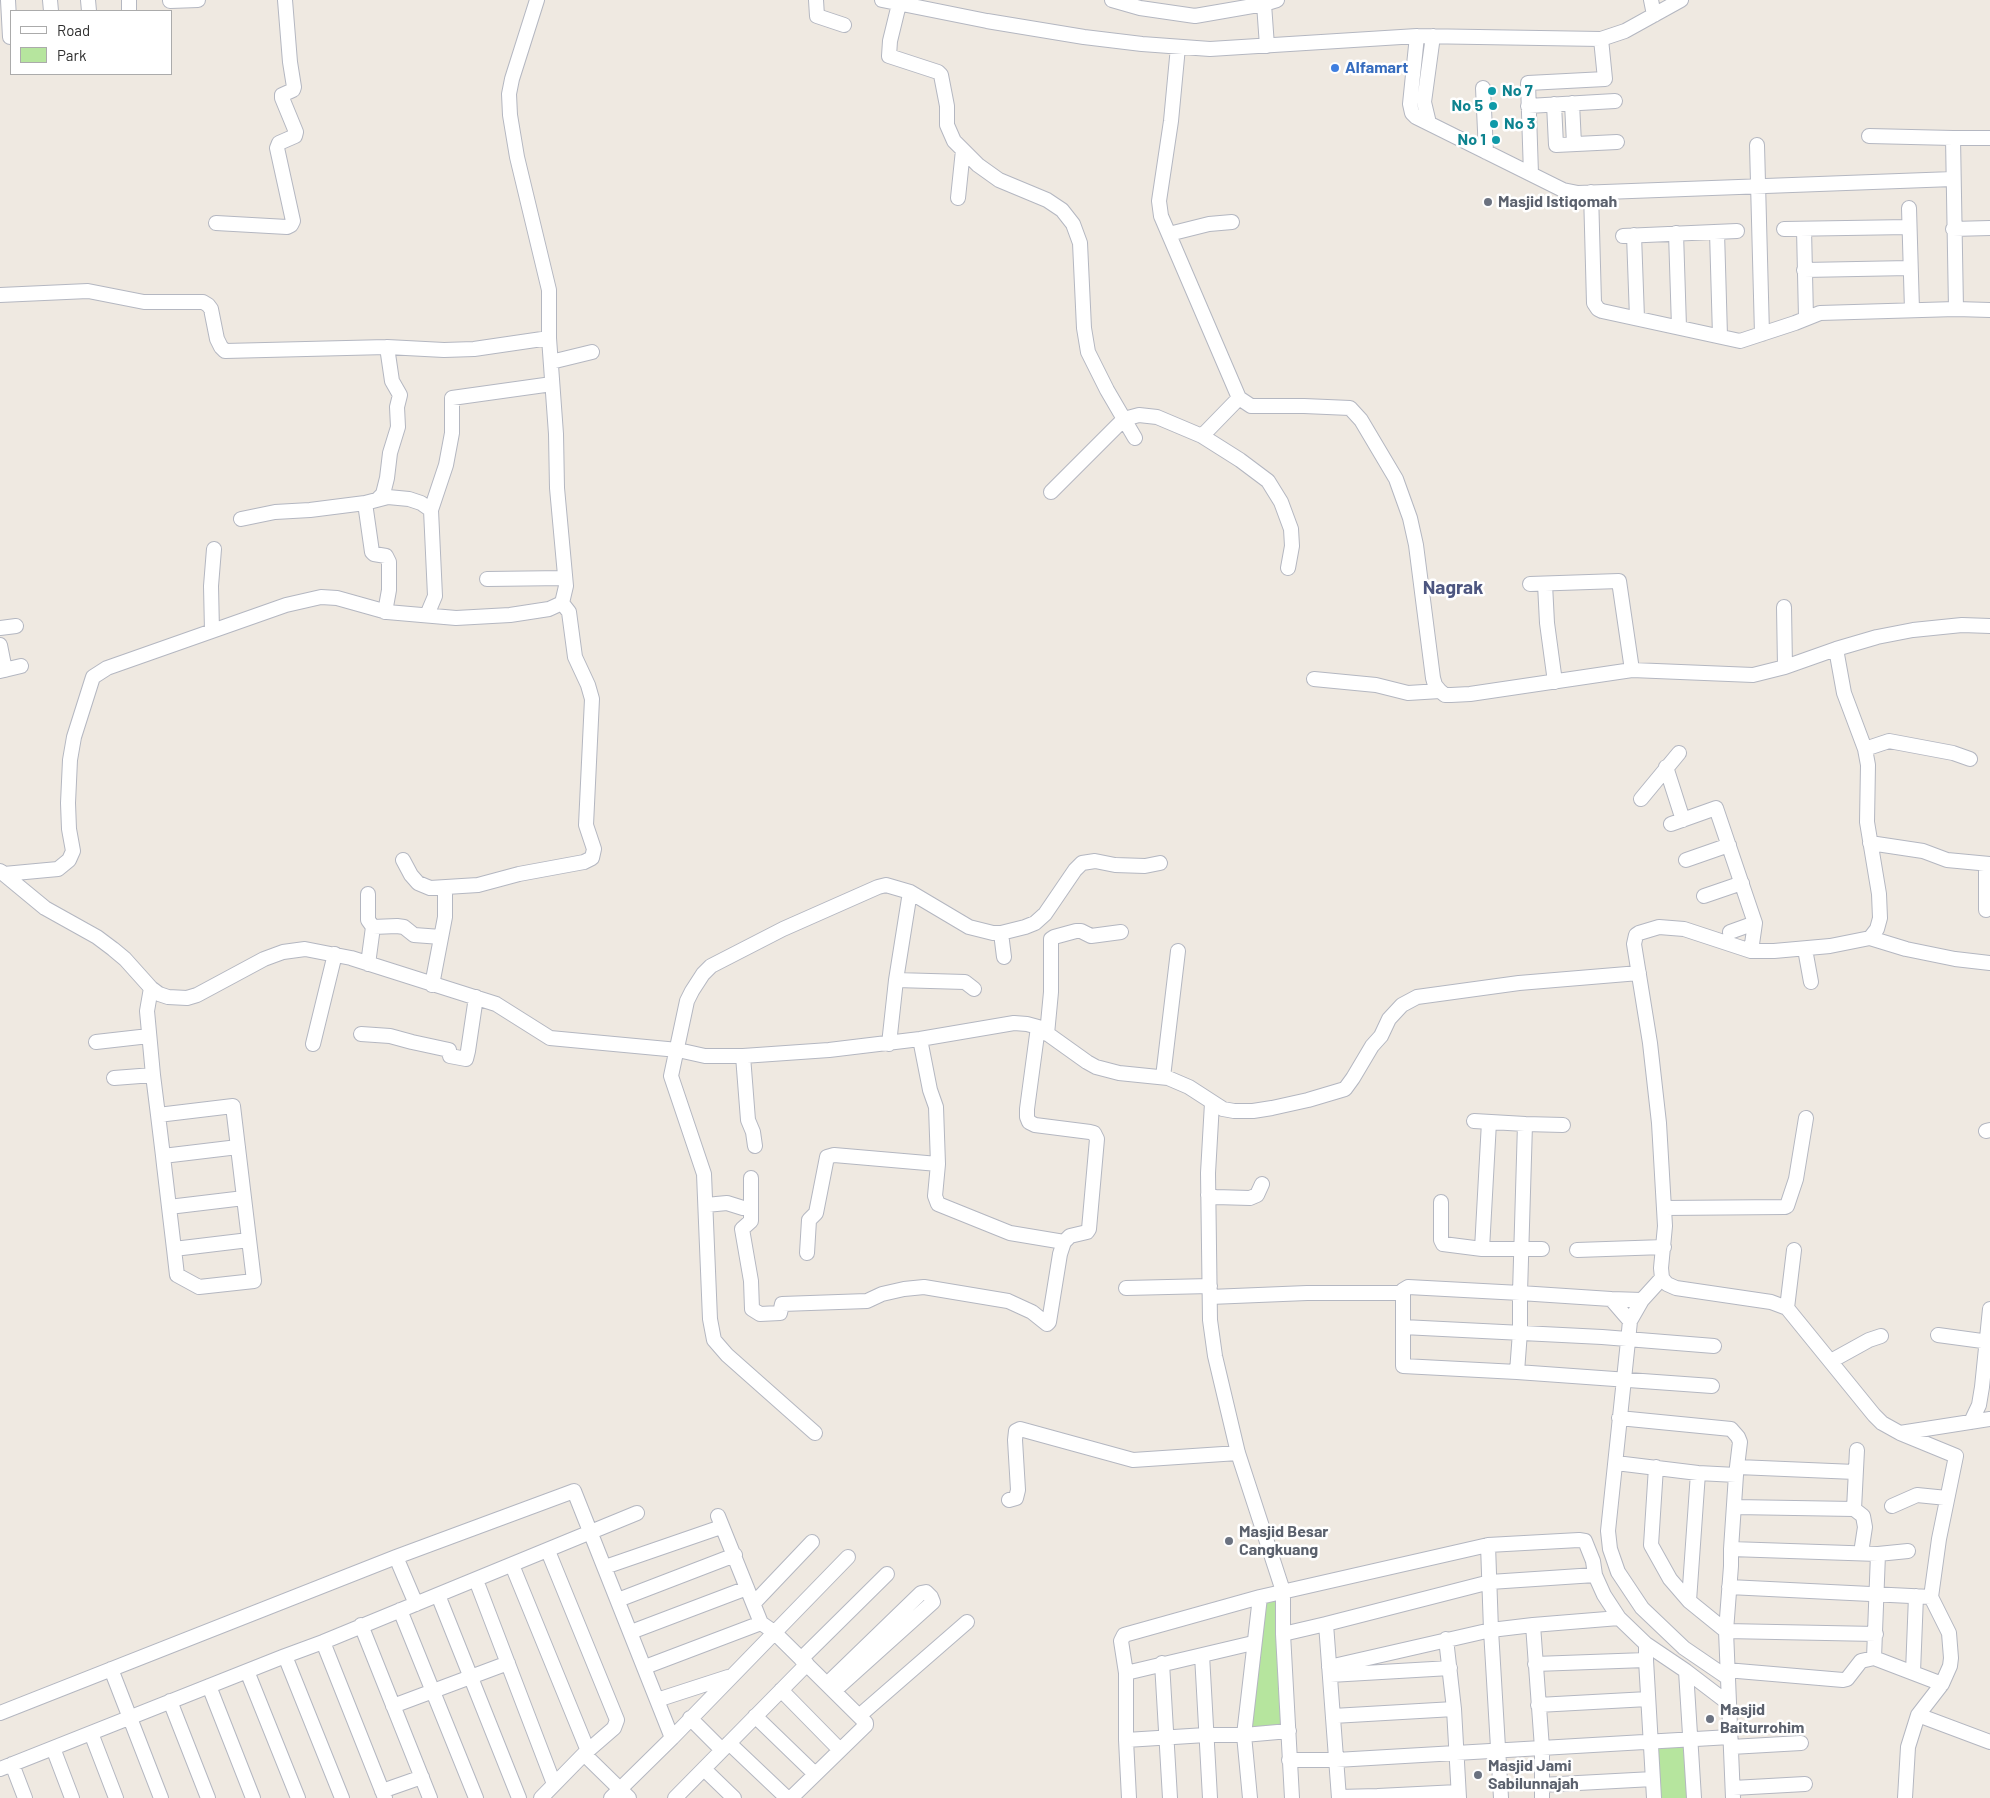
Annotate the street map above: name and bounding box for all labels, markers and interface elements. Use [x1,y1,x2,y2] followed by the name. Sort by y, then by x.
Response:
[10,10,172,75] legend
[57,21,90,39] text: Road
[57,46,86,64] text: Park
[1345,58,1408,78] place label: Alfamart
[1329,62,1341,74] marker: Alfamart
[1502,81,1533,101] place label: No 7
[1486,85,1498,97] marker: No 7
[1452,96,1483,116] place label: No 5
[1487,100,1499,112] marker: No 5
[1504,114,1535,134] place label: No 3
[1488,118,1500,130] marker: No 3
[1458,130,1486,150] place label: No 1
[1490,134,1502,146] marker: No 1
[1498,192,1617,212] place label: Masjid Istiqomah
[1482,196,1494,208] marker: Masjid Istiqomah
[1423,577,1483,599] district label: Nagrak
[1239,1522,1328,1560] place label: Masjid Besar Cangkuang
[1223,1535,1235,1547] marker: Masjid Besar Cangkuang
[1720,1700,1804,1738] place label: Masjid Baiturrohim
[1704,1713,1716,1725] marker: Masjid Baiturrohim
[1488,1756,1579,1794] place label: Masjid Jami Sabilunnajah
[1472,1769,1484,1781] marker: Masjid Jami Sabilunnajah

